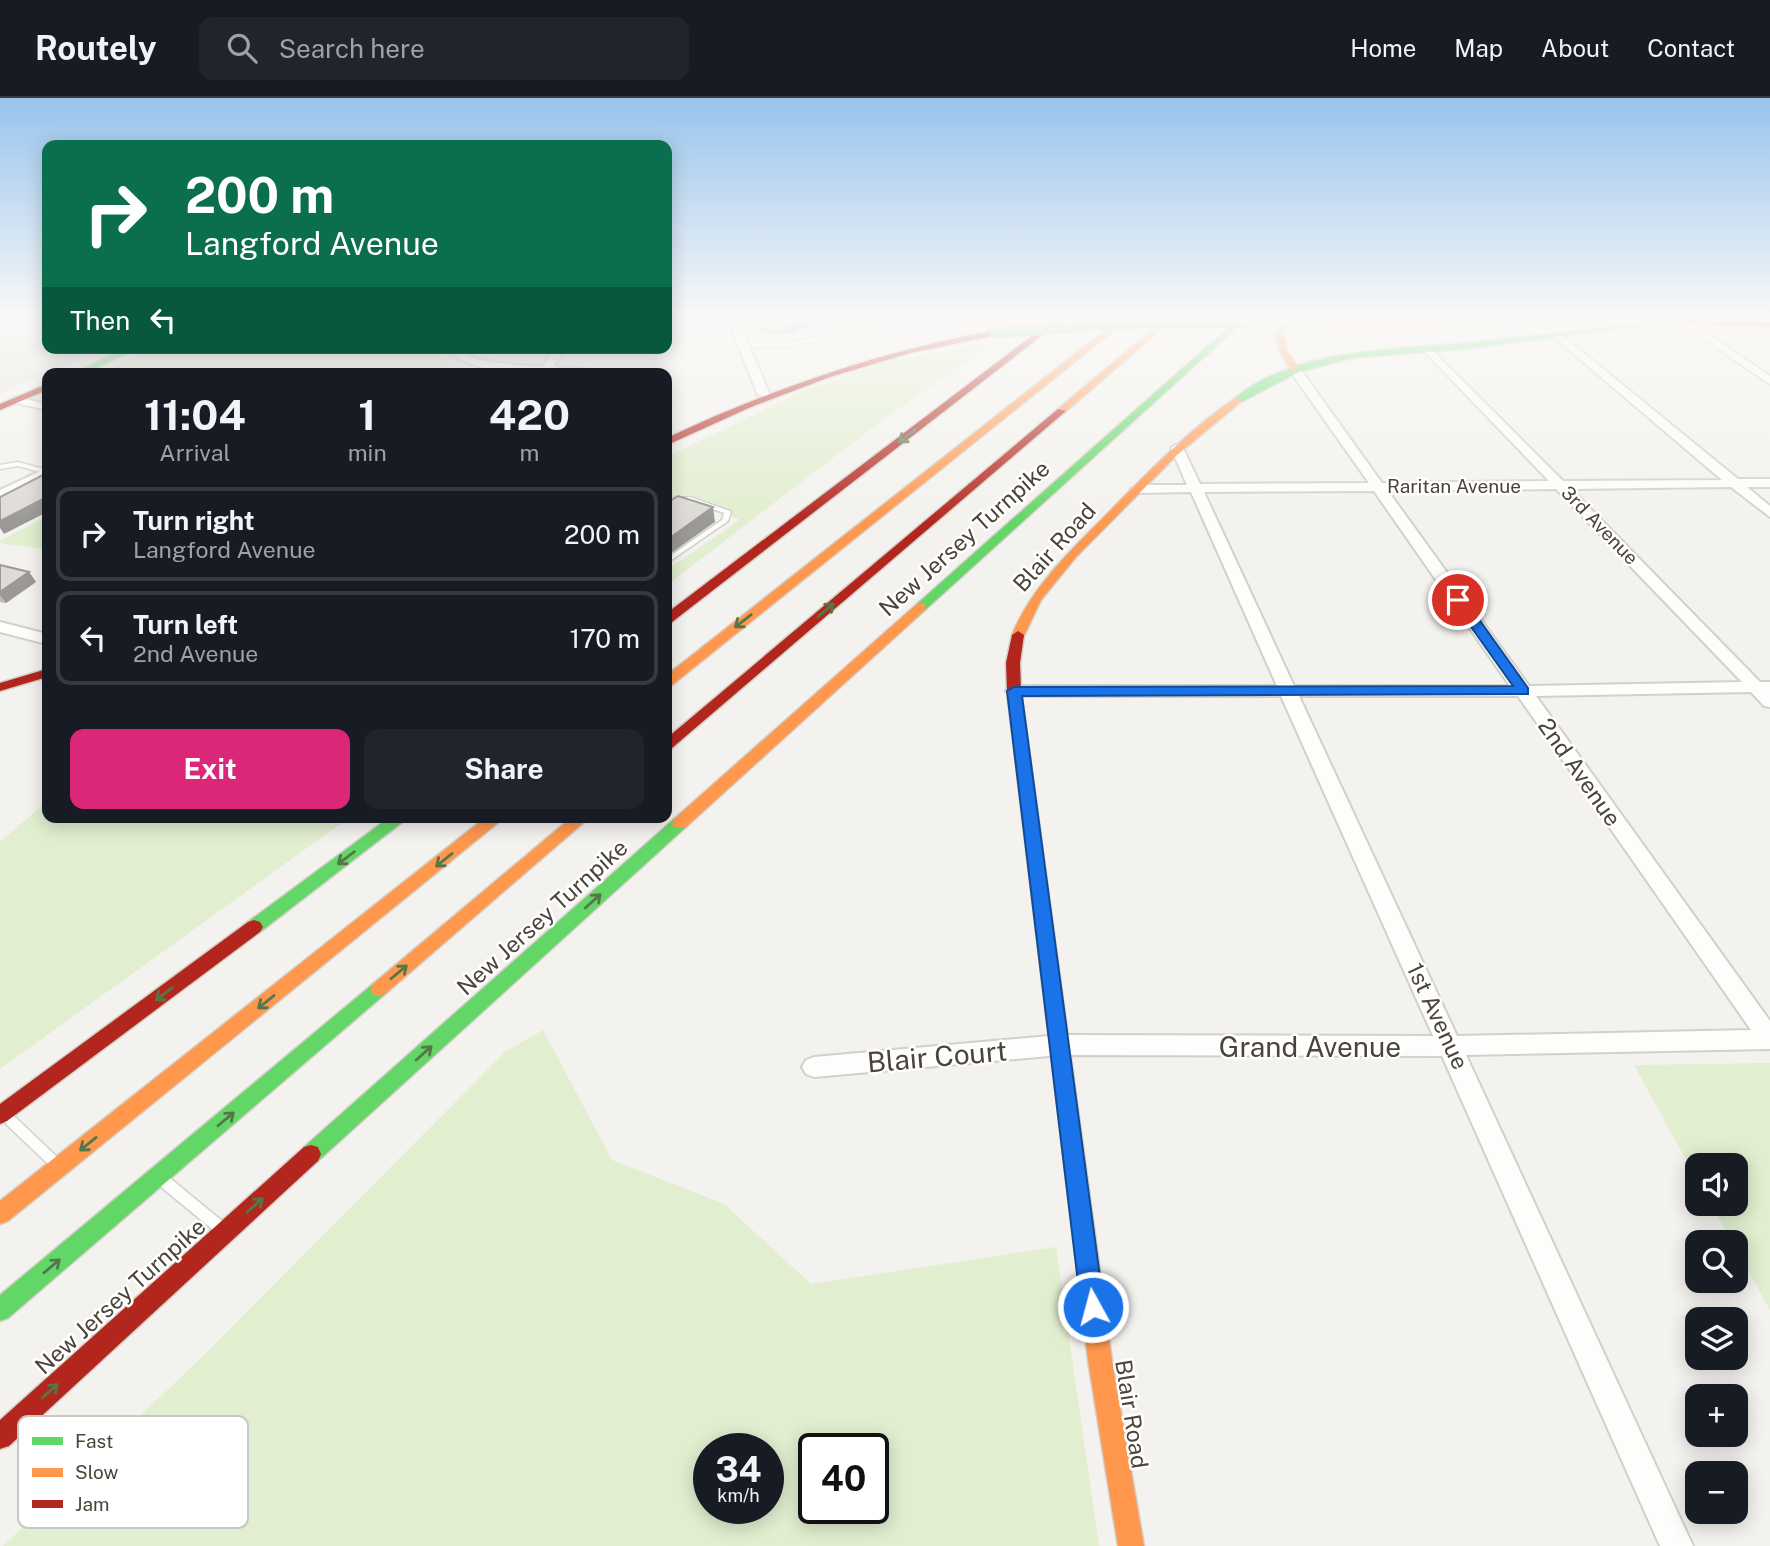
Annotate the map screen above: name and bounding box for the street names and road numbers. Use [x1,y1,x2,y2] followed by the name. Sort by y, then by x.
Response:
[873,454,1055,622] street label: New Jersey Turnpike
[1387,475,1521,497] street label: Raritan Avenue
[1557,481,1643,569] street label: 3rd Avenue
[1007,497,1101,597] street label: Blair Road
[1533,713,1627,831] street label: 2nd Avenue
[451,833,633,1001] street label: New Jersey Turnpike
[1402,959,1474,1073] street label: 1st Avenue
[1219,1030,1401,1063] street label: Grand Avenue
[866,1033,1008,1079] street label: Blair Court
[29,1212,211,1380] street label: New Jersey Turnpike
[1110,1358,1154,1470] street label: Blair Road

